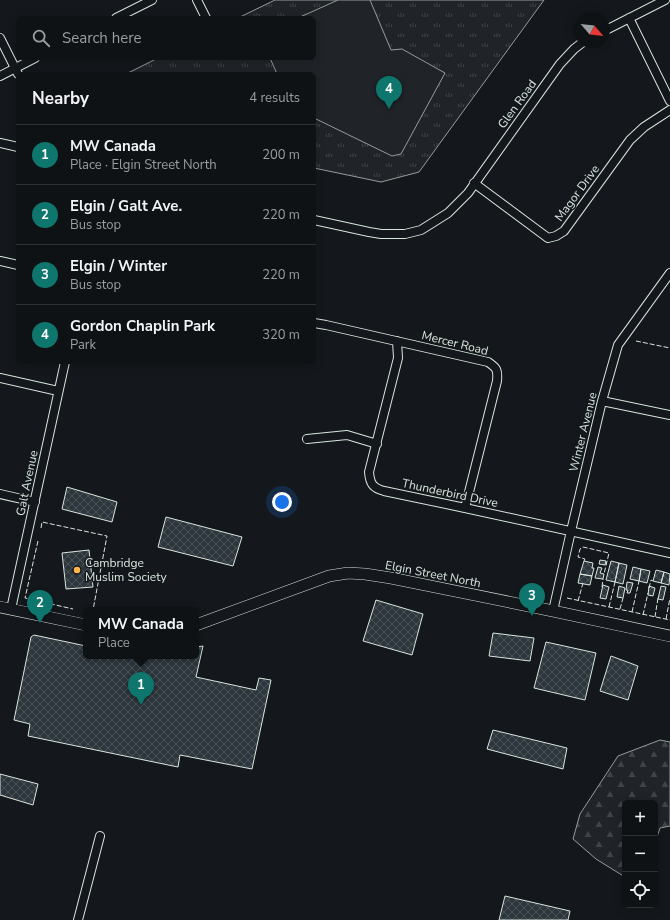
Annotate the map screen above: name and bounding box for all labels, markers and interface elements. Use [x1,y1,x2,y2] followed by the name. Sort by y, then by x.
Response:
[574,12,610,48] north arrow
[16,16,316,60] search box
[30,27,52,49] icon: search
[62,28,142,48] text: Search here
[376,76,402,109] pin: 4
[494,76,540,132] street label: Glen Road
[32,87,89,110] text: Nearby
[249,89,300,107] text: 4 results
[70,136,156,156] text: MW Canada
[41,146,49,164] text: 1
[262,146,300,164] text: 200 m
[70,156,217,174] text: Place · Elgin Street North
[551,162,603,224] street label: Magor Drive
[70,196,182,216] text: Elgin / Galt Ave.
[41,206,49,224] text: 2
[262,206,300,224] text: 220 m
[70,216,121,234] text: Bus stop
[70,256,167,276] text: Elgin / Winter
[41,266,49,284] text: 3
[262,266,300,284] text: 220 m
[70,276,121,294] text: Bus stop
[70,316,215,336] text: Gordon Chaplin Park
[41,326,49,344] text: 4
[262,326,300,344] text: 320 m
[420,327,490,359] street label: Mercer Road
[70,336,96,354] text: Park
[565,390,601,474] street label: Winter Avenue
[12,449,42,517] street label: Galt Avenue
[400,475,500,511] street label: Thunderbird Drive
[272,492,292,512] your location
[85,555,168,585] place label: Cambridge Muslim Society
[384,557,482,591] street label: Elgin Street North
[72,565,82,575] marker: Cambridge Muslim Society
[519,583,545,616] pin: 3
[27,590,53,623] pin: 2
[83,607,199,659] popup
[98,614,184,634] text: MW Canada
[98,634,130,652] text: Place
[128,672,154,705] pin: 1
[622,800,658,908] map controls
[622,800,658,836] button: +
[622,836,658,872] button: −
[622,872,658,908] button: locate

